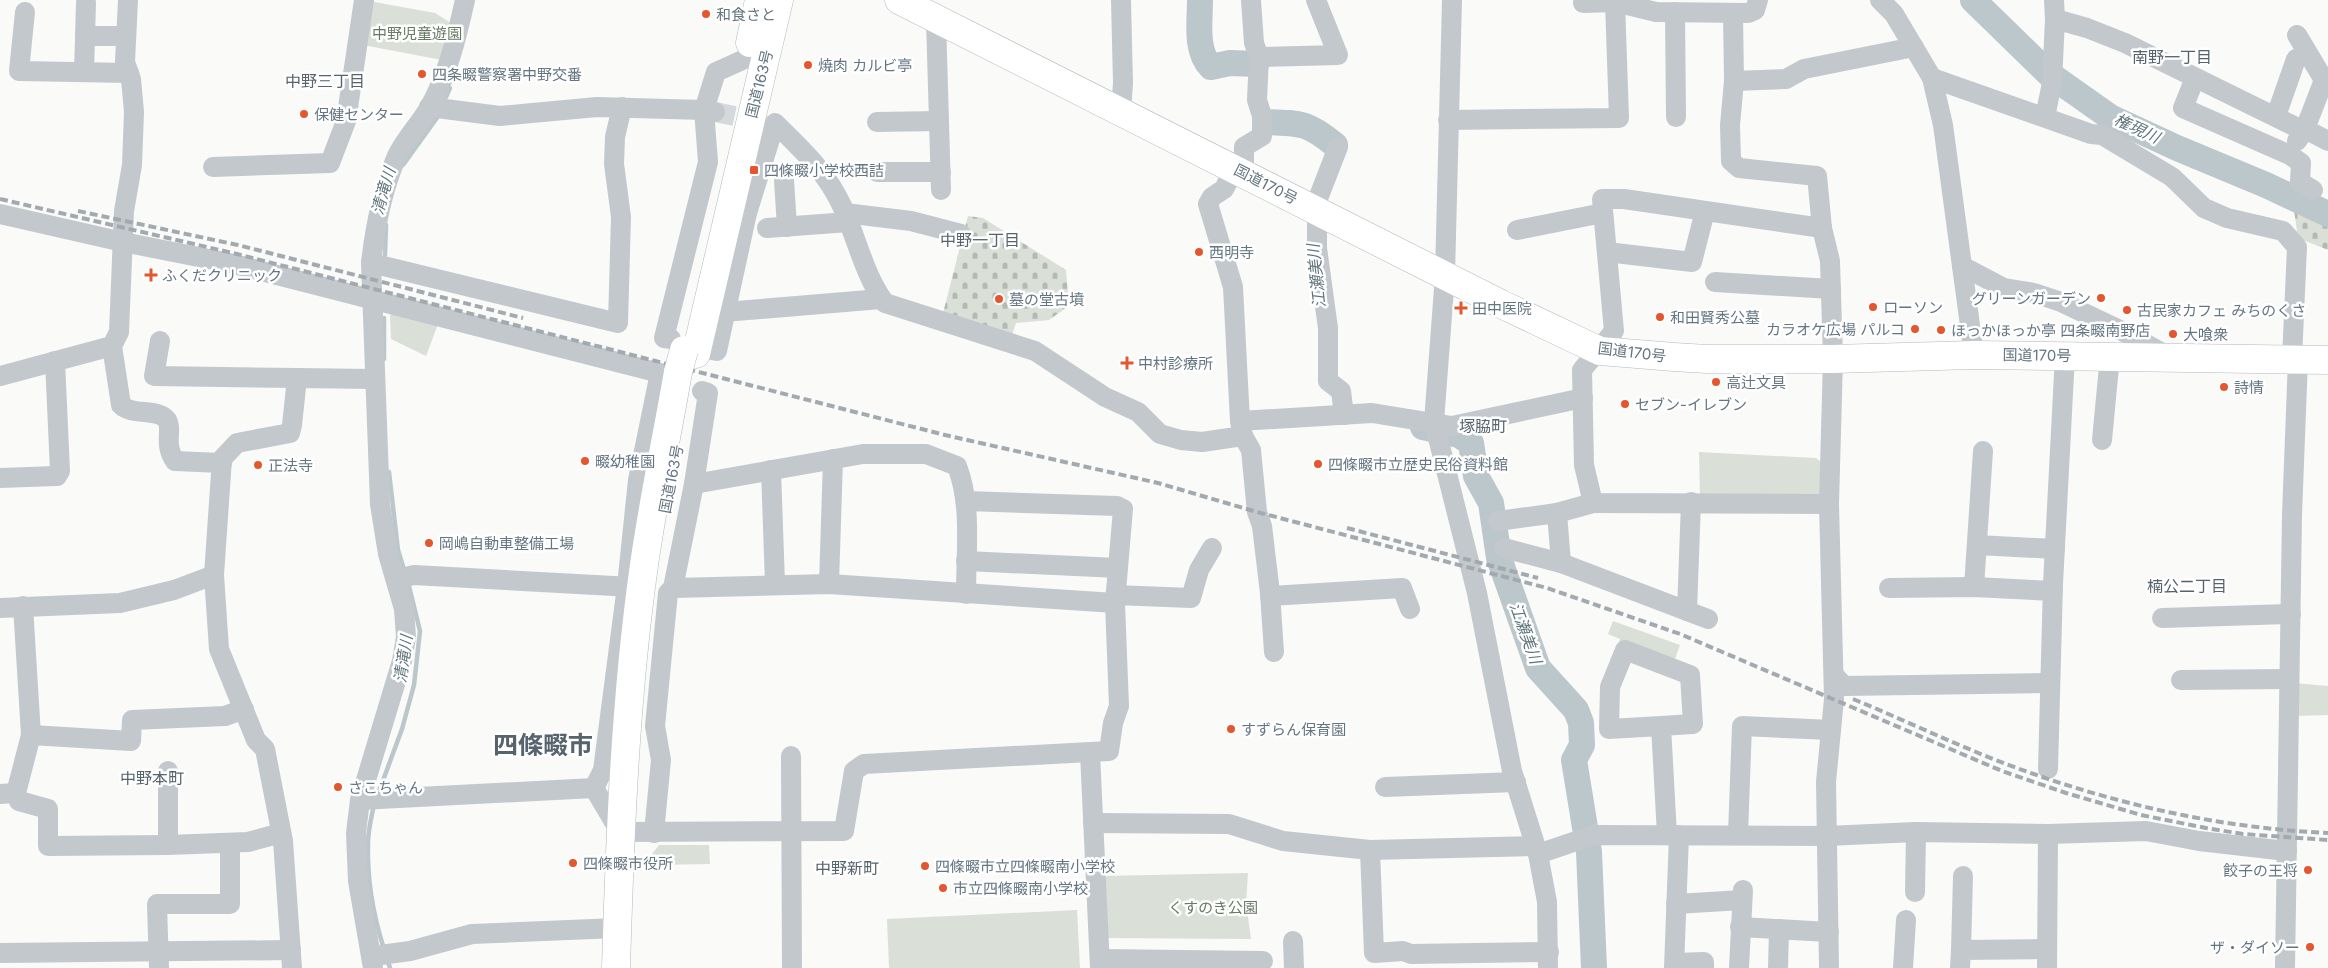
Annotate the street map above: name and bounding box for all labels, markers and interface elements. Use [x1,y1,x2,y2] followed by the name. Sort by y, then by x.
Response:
[716,5,776,24] place label: 和食さと
[700,8,712,20] marker: 和食さと
[372,24,462,43] park label: 中野児童遊園
[2132,47,2212,67] district label: 南野一丁目
[741,48,777,120] street label: 国道163号
[818,56,912,75] place label: 焼肉 カルビ亭
[802,59,814,71] marker: 焼肉 カルビ亭
[432,65,582,84] place label: 四条畷警察署中野交番
[416,68,428,80] marker: 四条畷警察署中野交番
[285,71,365,91] district label: 中野三丁目
[314,105,404,124] place label: 保健センター
[298,108,310,120] marker: 保健センター
[2111,109,2165,148] water label: 権現川
[1231,160,1301,208] street label: 国道170号
[764,161,884,180] place label: 四條畷小学校西詰
[367,163,400,217] water label: 清滝川
[748,164,760,176] marker: 四條畷小学校西詰
[940,230,1020,250] district label: 中野一丁目
[1303,241,1329,309] water label: 江瀬美川
[1209,243,1254,262] place label: 西明寺
[1193,246,1205,258] marker: 西明寺
[162,266,282,285] place label: ふくだクリニック
[144,268,158,282] marker: ふくだクリニック
[1972,289,2091,308] place label: グリーンガーデン
[1009,290,1084,309] place label: 墓の堂古墳
[2095,292,2107,304] marker: グリーンガーデン
[993,293,1005,305] marker: 墓の堂古墳
[1883,298,1943,317] place label: ローソン
[1472,299,1532,318] place label: 田中医院
[1454,301,1468,315] marker: 田中医院
[1867,301,1879,313] marker: ローソン
[2137,301,2306,320] place label: 古民家カフェ みちのくさ
[2121,304,2133,316] marker: 古民家カフェ みちのくさ
[1670,308,1760,327] place label: 和田賢秀公墓
[1654,311,1666,323] marker: 和田賢秀公墓
[1766,320,1905,339] place label: カラオケ広場 パルコ
[1951,321,2150,340] place label: ほっかほっか亭 四条畷南野店
[1909,323,1921,335] marker: カラオケ広場 パルコ
[1935,324,1947,336] marker: ほっかほっか亭 四条畷南野店
[2183,325,2228,344] place label: 大喰衆
[2167,328,2179,340] marker: 大喰衆
[1597,338,1667,366] street label: 国道170号
[2002,345,2072,365] street label: 国道170号
[1138,354,1213,373] place label: 中村診療所
[1120,356,1134,370] marker: 中村診療所
[1726,373,1786,392] place label: 高辻文具
[1710,376,1722,388] marker: 高辻文具
[2234,378,2264,397] place label: 詩情
[2218,381,2230,393] marker: 詩情
[1635,395,1747,414] place label: セブン-イレブン
[1619,398,1631,410] marker: セブン-イレブン
[1459,416,1507,436] district label: 塚脇町
[655,443,687,515] street label: 国道163号
[595,452,655,471] place label: 畷幼稚園
[579,455,591,467] marker: 畷幼稚園
[1328,455,1508,474] place label: 四條畷市立歴史民俗資料館
[268,456,313,475] place label: 正法寺
[1312,458,1324,470] marker: 四條畷市立歴史民俗資料館
[252,459,264,471] marker: 正法寺
[439,534,574,553] place label: 岡嶋自動車整備工場
[423,537,435,549] marker: 岡嶋自動車整備工場
[2147,576,2227,596] district label: 楠公二丁目
[1506,600,1547,668] water label: 江瀬美川
[390,632,417,684] water label: 清滝川
[1241,720,1346,739] place label: すずらん保育園
[1225,723,1237,735] marker: すずらん保育園
[493,730,593,760] district label: 四條畷市
[120,768,184,788] district label: 中野本町
[348,778,423,797] place label: さこちゃん
[332,781,344,793] marker: さこちゃん
[583,854,673,873] place label: 四條畷市役所
[567,857,579,869] marker: 四條畷市役所
[935,857,1115,876] place label: 四條畷市立四條畷南小学校
[815,858,879,878] district label: 中野新町
[919,860,931,872] marker: 四條畷市立四條畷南小学校
[2223,861,2298,880] place label: 餃子の王将
[2302,864,2314,876] marker: 餃子の王将
[953,879,1088,898] place label: 市立四條畷南小学校
[937,882,949,894] marker: 市立四條畷南小学校
[1168,898,1258,917] park label: くすのき公園
[2210,938,2300,957] place label: ザ・ダイソー
[2304,941,2316,953] marker: ザ・ダイソー

